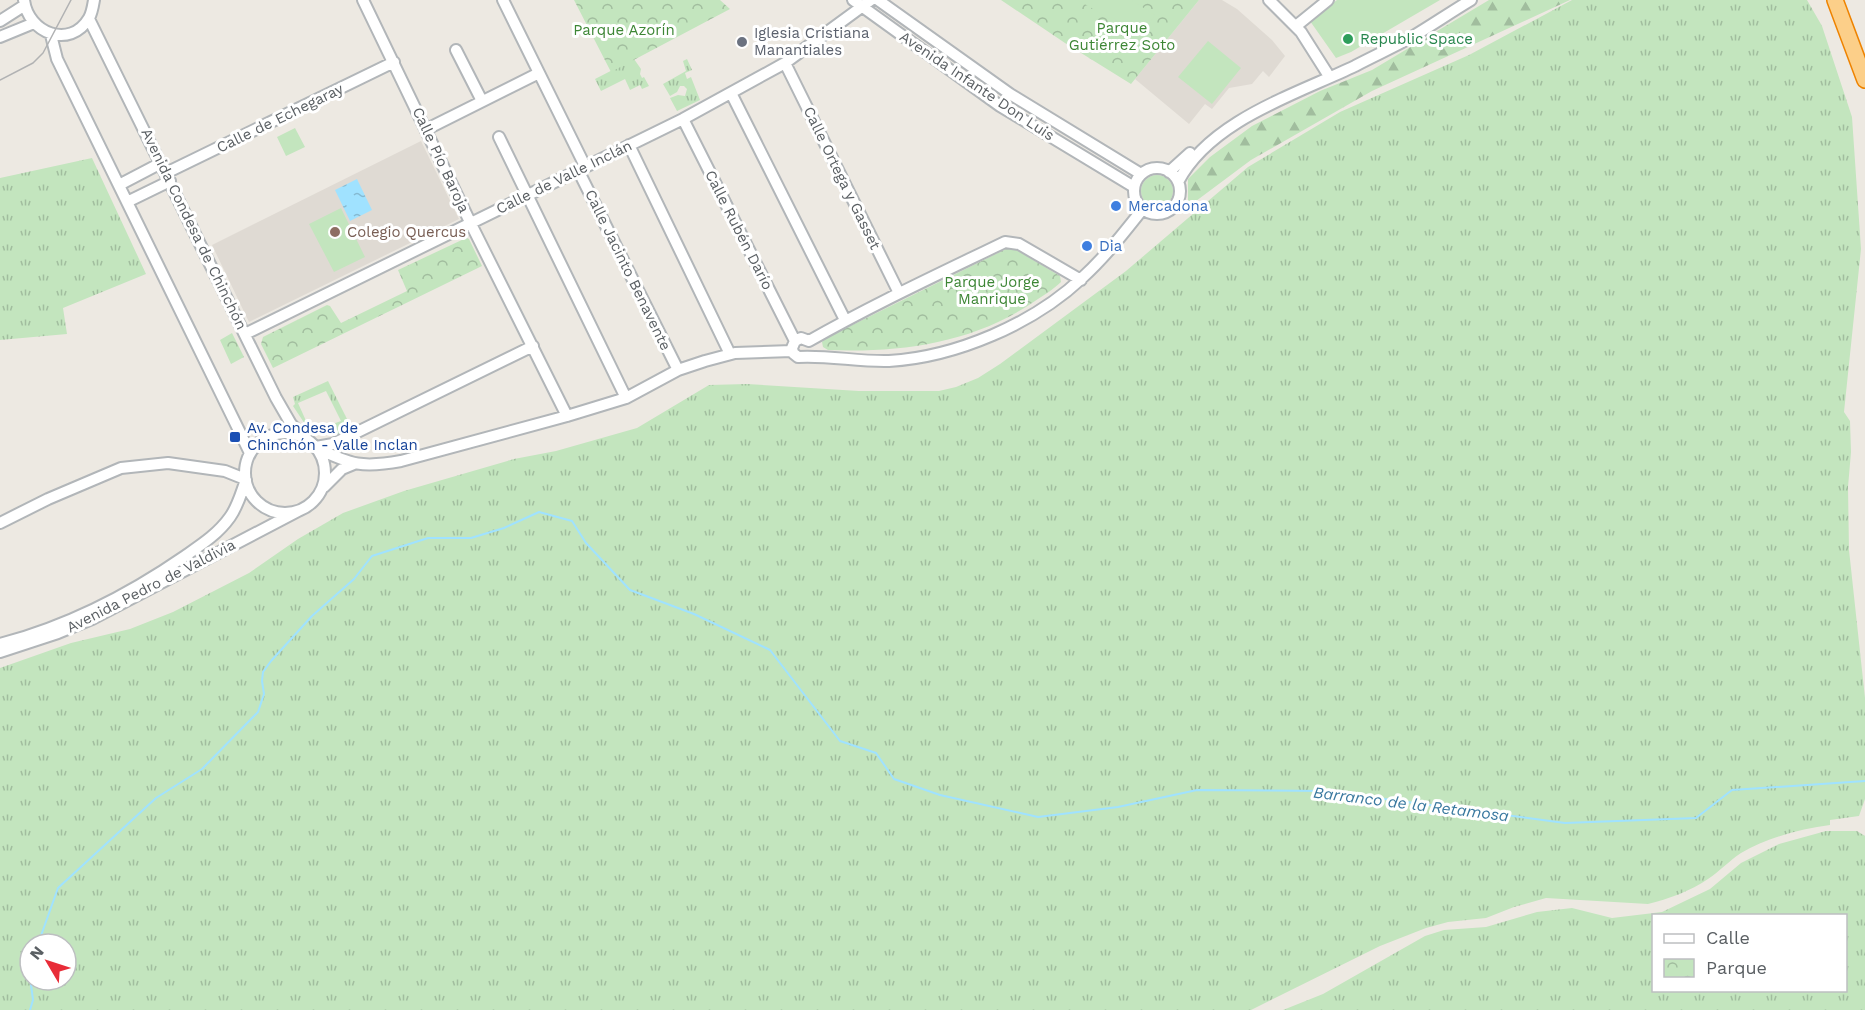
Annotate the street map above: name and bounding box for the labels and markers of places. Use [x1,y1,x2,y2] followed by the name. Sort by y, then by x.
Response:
[754,24,870,59] place label: Iglesia Cristiana Manantiales
[1360,30,1473,48] place label: Republic Space
[1341,32,1355,46] marker: Republic Space
[735,35,749,49] marker: Iglesia Cristiana Manantiales
[1128,197,1209,215] place label: Mercadona
[1109,199,1123,213] marker: Mercadona
[347,223,466,241] place label: Colegio Quercus
[328,225,342,239] marker: Colegio Quercus
[1099,237,1123,255] place label: Dia
[1080,239,1094,253] marker: Dia
[247,419,418,454] place label: Av. Condesa de Chinchón - Valle Inclan
[228,430,242,444] marker: Av. Condesa de Chinchón - Valle Inclan

